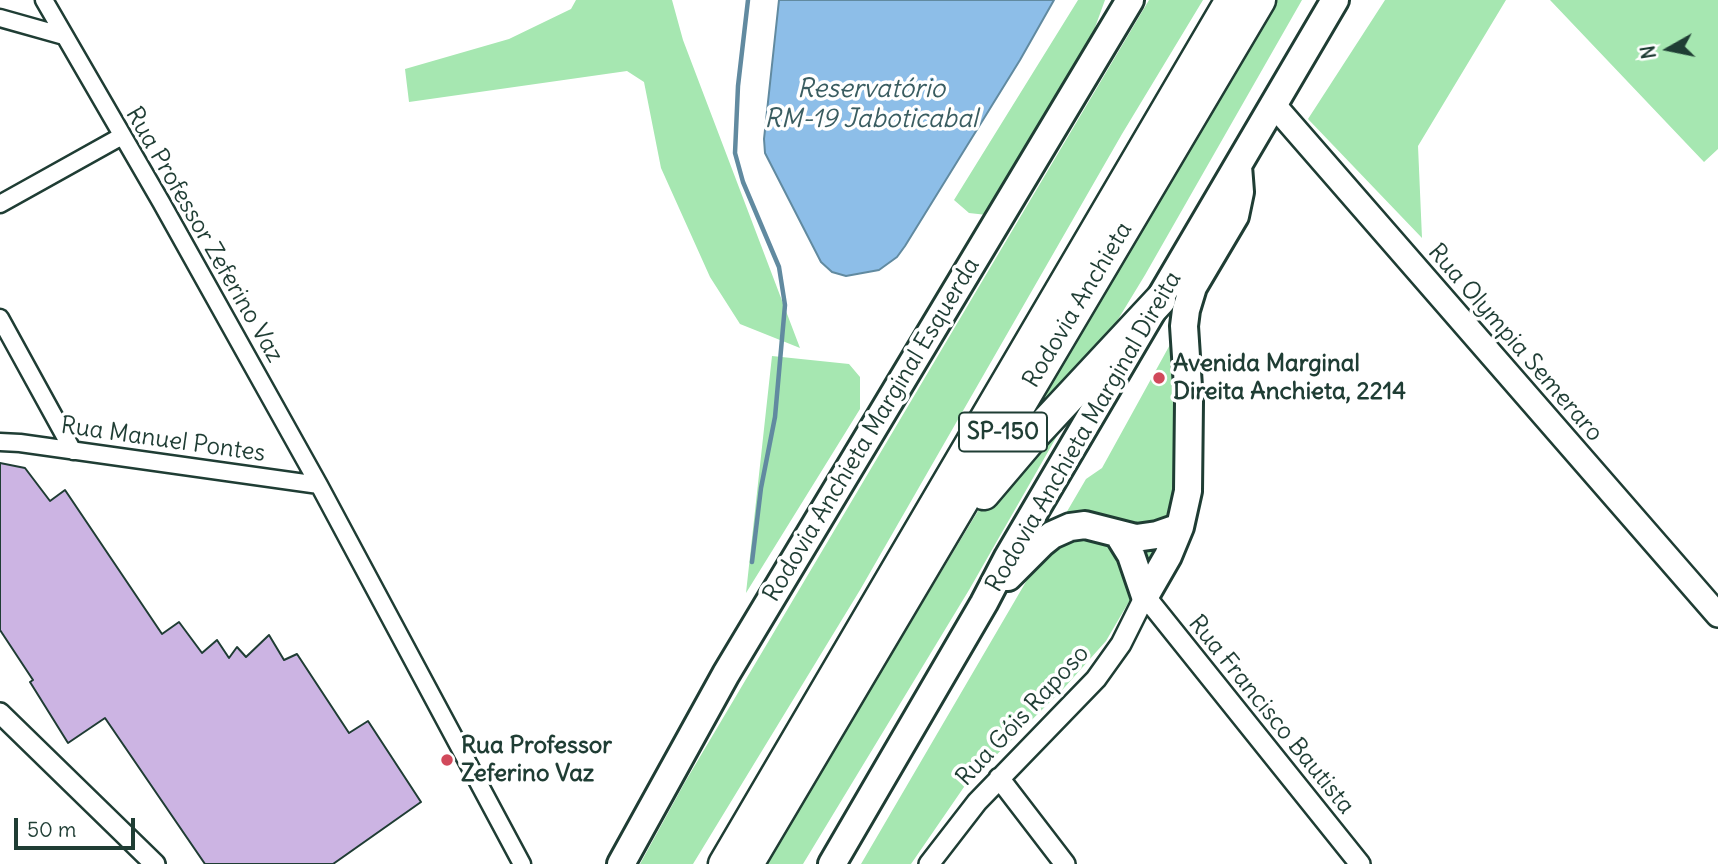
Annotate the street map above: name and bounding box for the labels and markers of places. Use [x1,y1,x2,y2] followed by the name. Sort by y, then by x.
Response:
[1173,350,1406,406] place label: Avenida Marginal Direita Anchieta, 2214
[1151,370,1167,386] marker: Avenida Marginal Direita Anchieta, 2214
[461,732,612,788] place label: Rua Professor Zeferino Vaz
[439,752,455,768] marker: Rua Professor Zeferino Vaz

